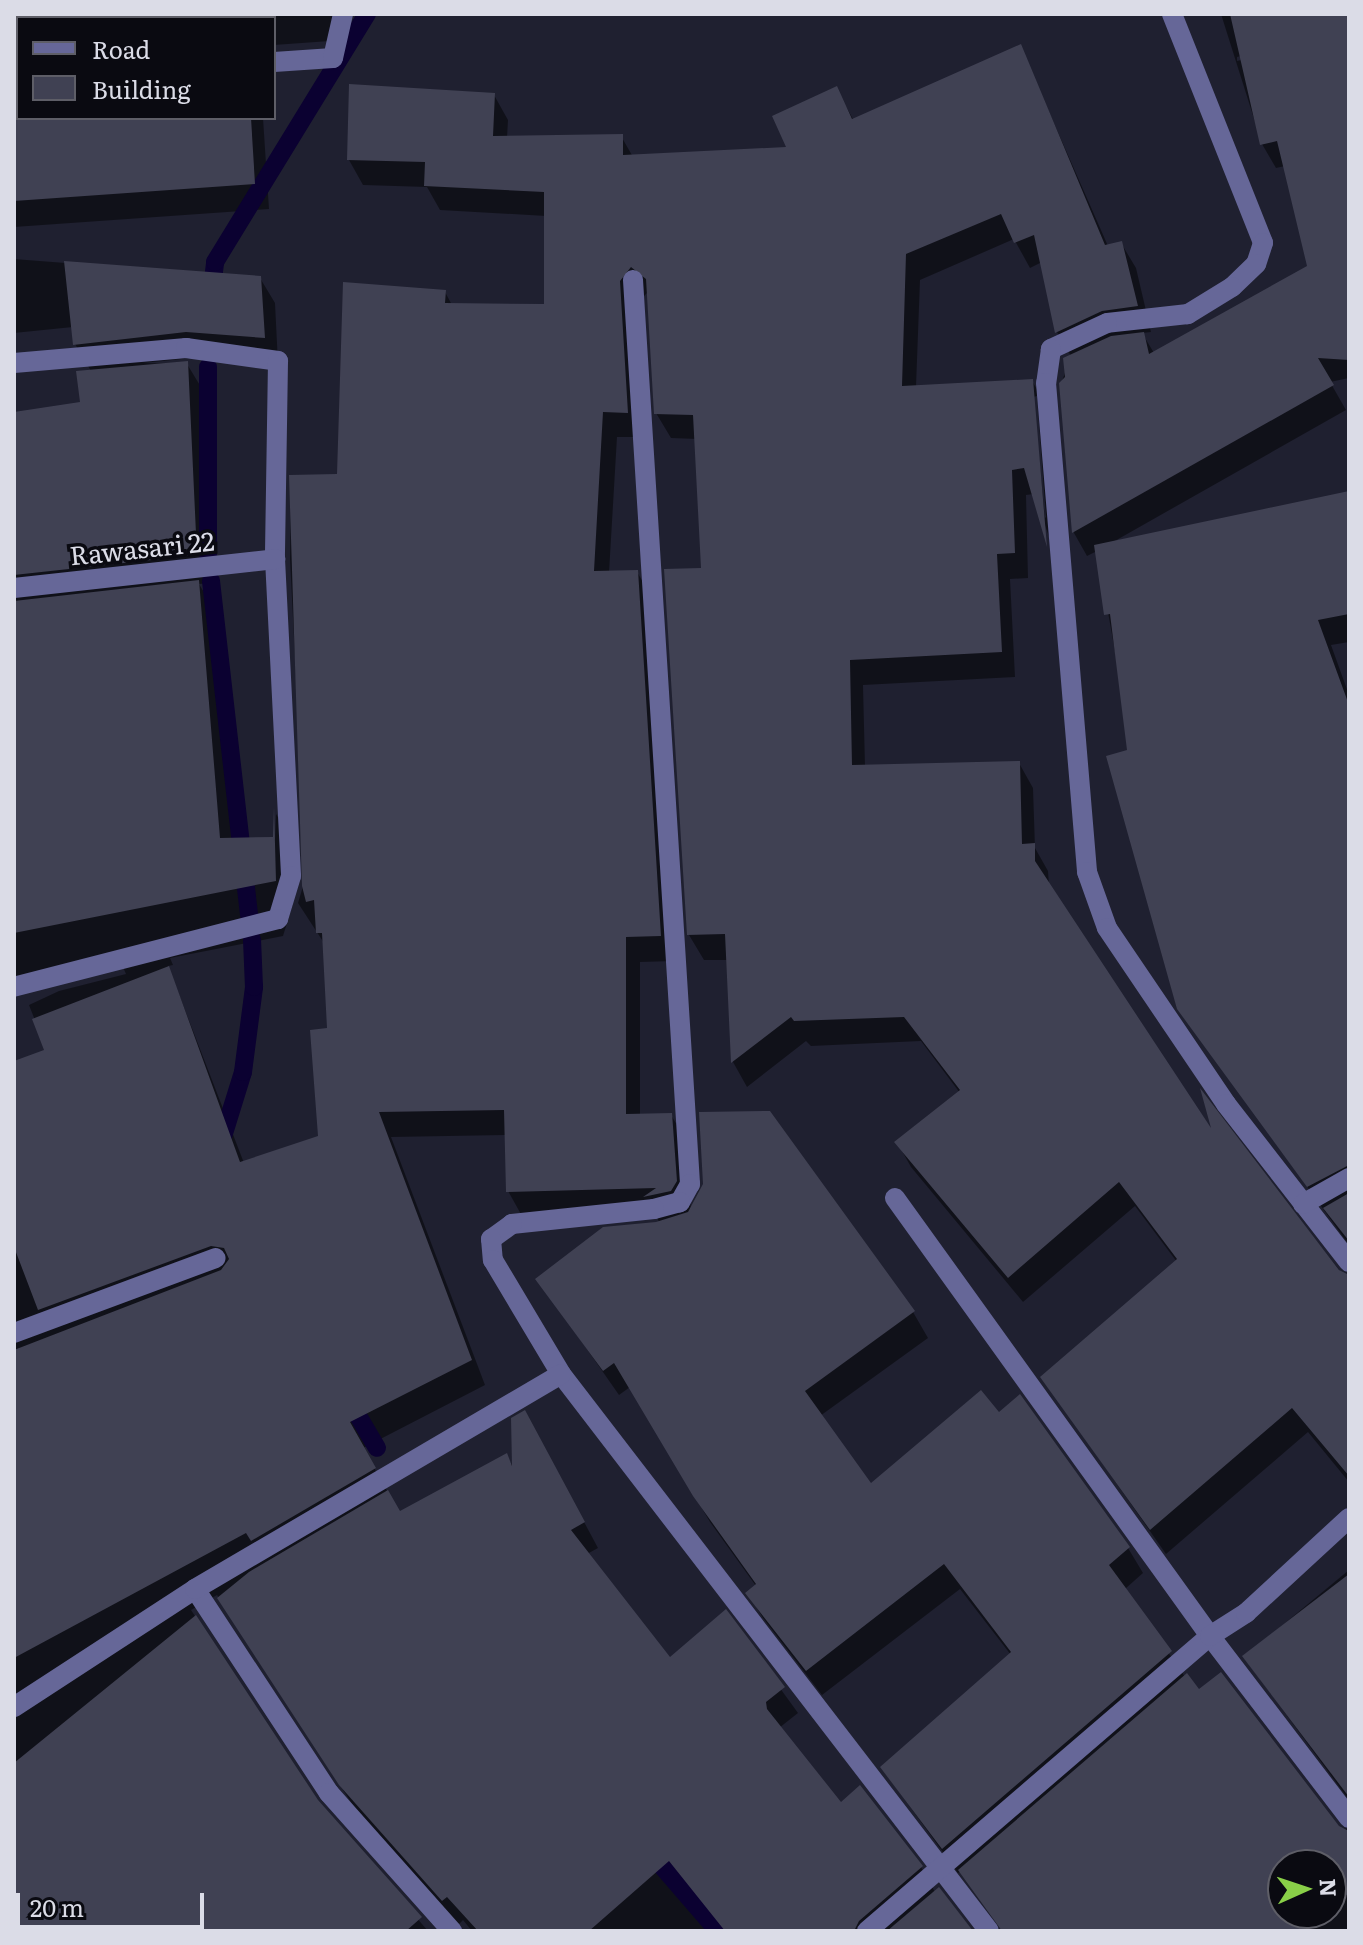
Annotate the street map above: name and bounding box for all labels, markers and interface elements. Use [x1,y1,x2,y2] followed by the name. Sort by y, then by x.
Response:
[16,16,276,120] legend
[92,31,150,66] text: Road
[92,71,191,106] text: Building
[68,524,216,570] street label: Rawasari 22
[1267,1849,1347,1929] north arrow
[20,1877,208,1927] scale bar
[1313,1878,1346,1898] text: N
[30,1889,84,1924] text: 20 m

